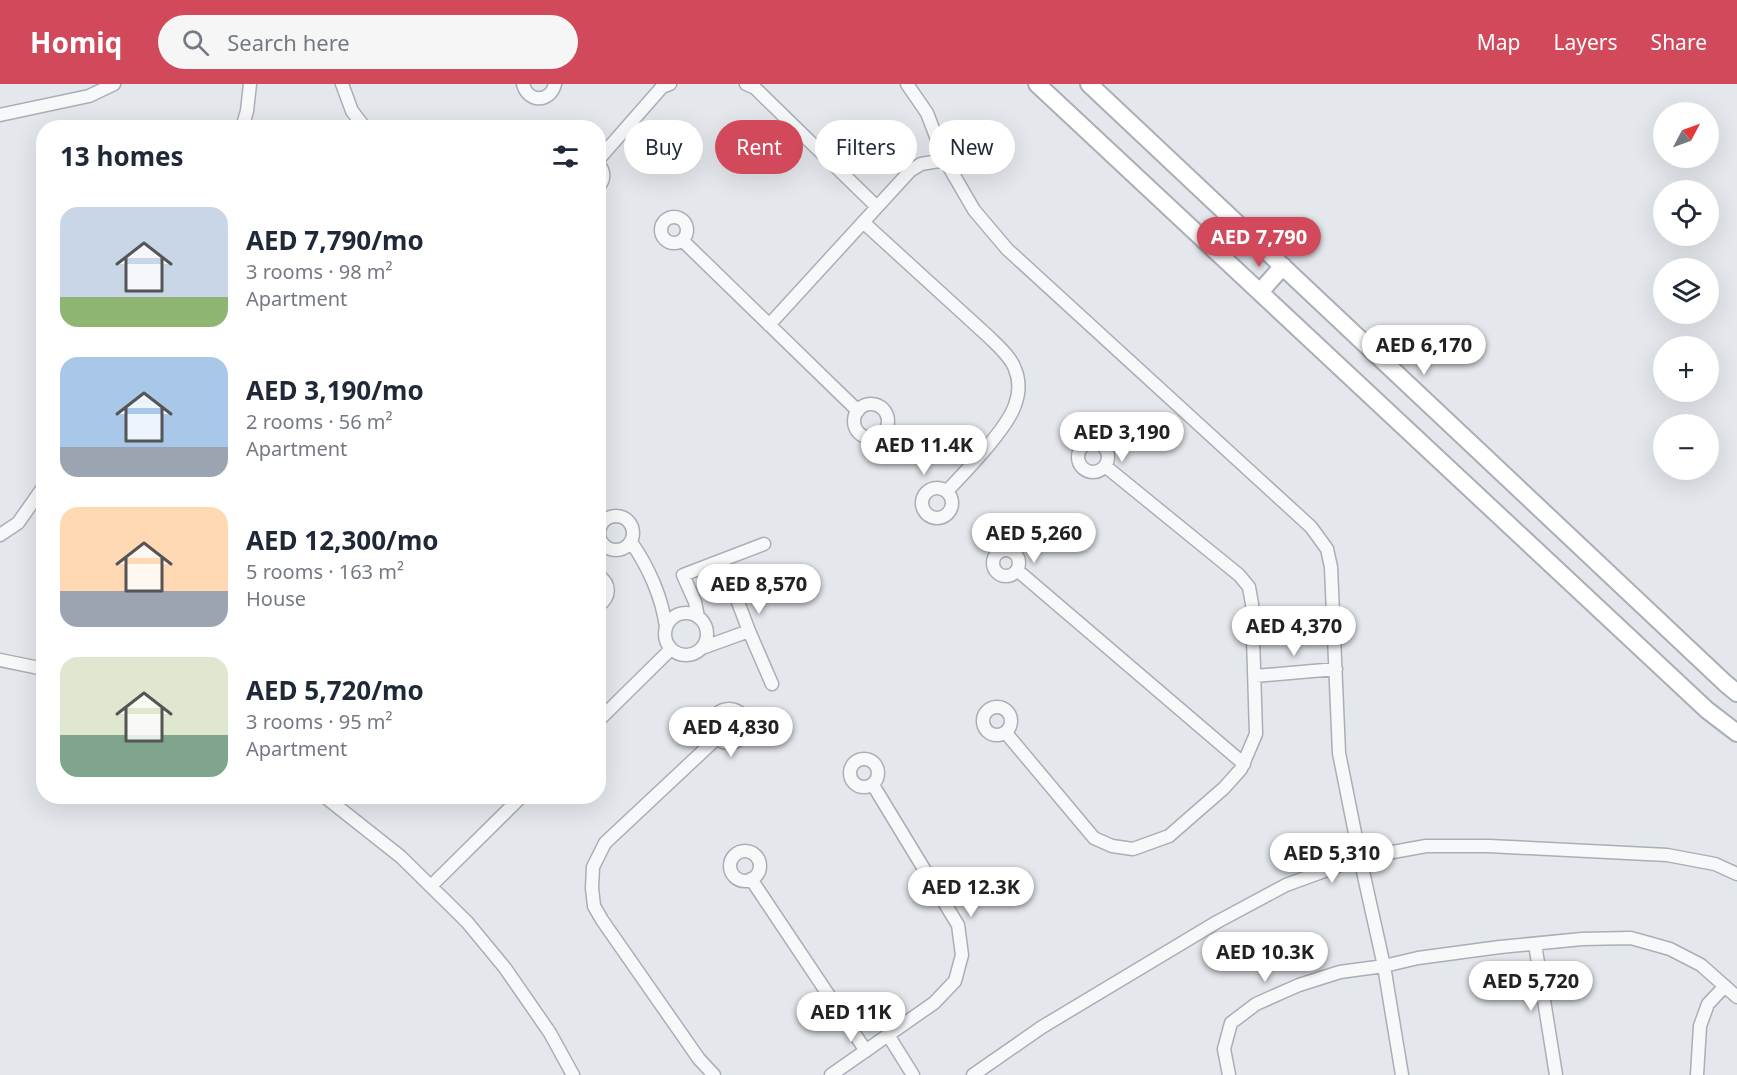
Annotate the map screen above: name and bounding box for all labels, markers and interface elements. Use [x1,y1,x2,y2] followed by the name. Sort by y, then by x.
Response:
[158,15,578,69] search box
[30,23,122,61] text: Homiq
[179,26,212,59] icon: search
[227,27,350,57] text: Search here
[1477,28,1521,56] text: Map
[1554,28,1618,56] text: Layers
[1651,28,1707,56] text: Share
[1653,102,1719,168] north arrow
[1653,102,1719,480] map controls
[624,120,703,174] chip: Buy
[715,120,803,174] chip: Rent
[815,120,917,174] chip: Filters
[929,120,1015,174] chip: New
[60,138,184,174] text: 13 homes
[549,140,582,173] icon: filters
[1653,180,1719,246] button: locate
[1190,217,1328,268] pin: AED 7,790
[246,222,424,258] text: AED 7,790/mo
[1211,223,1307,250] text: AED 7,790
[108,231,180,303] icon: home
[246,258,393,285] text: 3 rooms · 98 m²
[1653,258,1719,324] button: layers
[246,285,347,312] text: Apartment
[1355,325,1493,376] pin: AED 6,170
[1376,331,1472,358] text: AED 6,170
[1653,336,1719,402] button: +
[246,372,424,408] text: AED 3,190/mo
[108,381,180,453] icon: home
[246,408,393,435] text: 2 rooms · 56 m²
[1053,412,1191,463] pin: AED 3,190
[1653,414,1719,480] button: −
[1074,418,1170,445] text: AED 3,190
[855,425,993,476] pin: AED 11.4K
[875,431,973,458] text: AED 11.4K
[246,435,347,462] text: Apartment
[965,513,1103,564] pin: AED 5,260
[986,519,1082,546] text: AED 5,260
[246,522,439,558] text: AED 12,300/mo
[108,531,180,603] icon: home
[246,558,404,585] text: 5 rooms · 163 m²
[690,564,828,615] pin: AED 8,570
[711,570,807,597] text: AED 8,570
[246,585,306,612] text: House
[1225,606,1363,657] pin: AED 4,370
[1246,612,1342,639] text: AED 4,370
[246,672,424,708] text: AED 5,720/mo
[108,681,180,753] icon: home
[662,707,800,758] pin: AED 4,830
[246,708,393,735] text: 3 rooms · 95 m²
[683,713,779,740] text: AED 4,830
[246,735,347,762] text: Apartment
[1263,833,1401,884] pin: AED 5,310
[1284,839,1380,866] text: AED 5,310
[902,867,1040,918] pin: AED 12.3K
[922,873,1020,900] text: AED 12.3K
[1196,932,1334,983] pin: AED 10.3K
[1216,938,1314,965] text: AED 10.3K
[1462,961,1600,1012] pin: AED 5,720
[1483,967,1579,994] text: AED 5,720
[796,992,906,1043] pin: AED 11K
[810,998,892,1025] text: AED 11K

